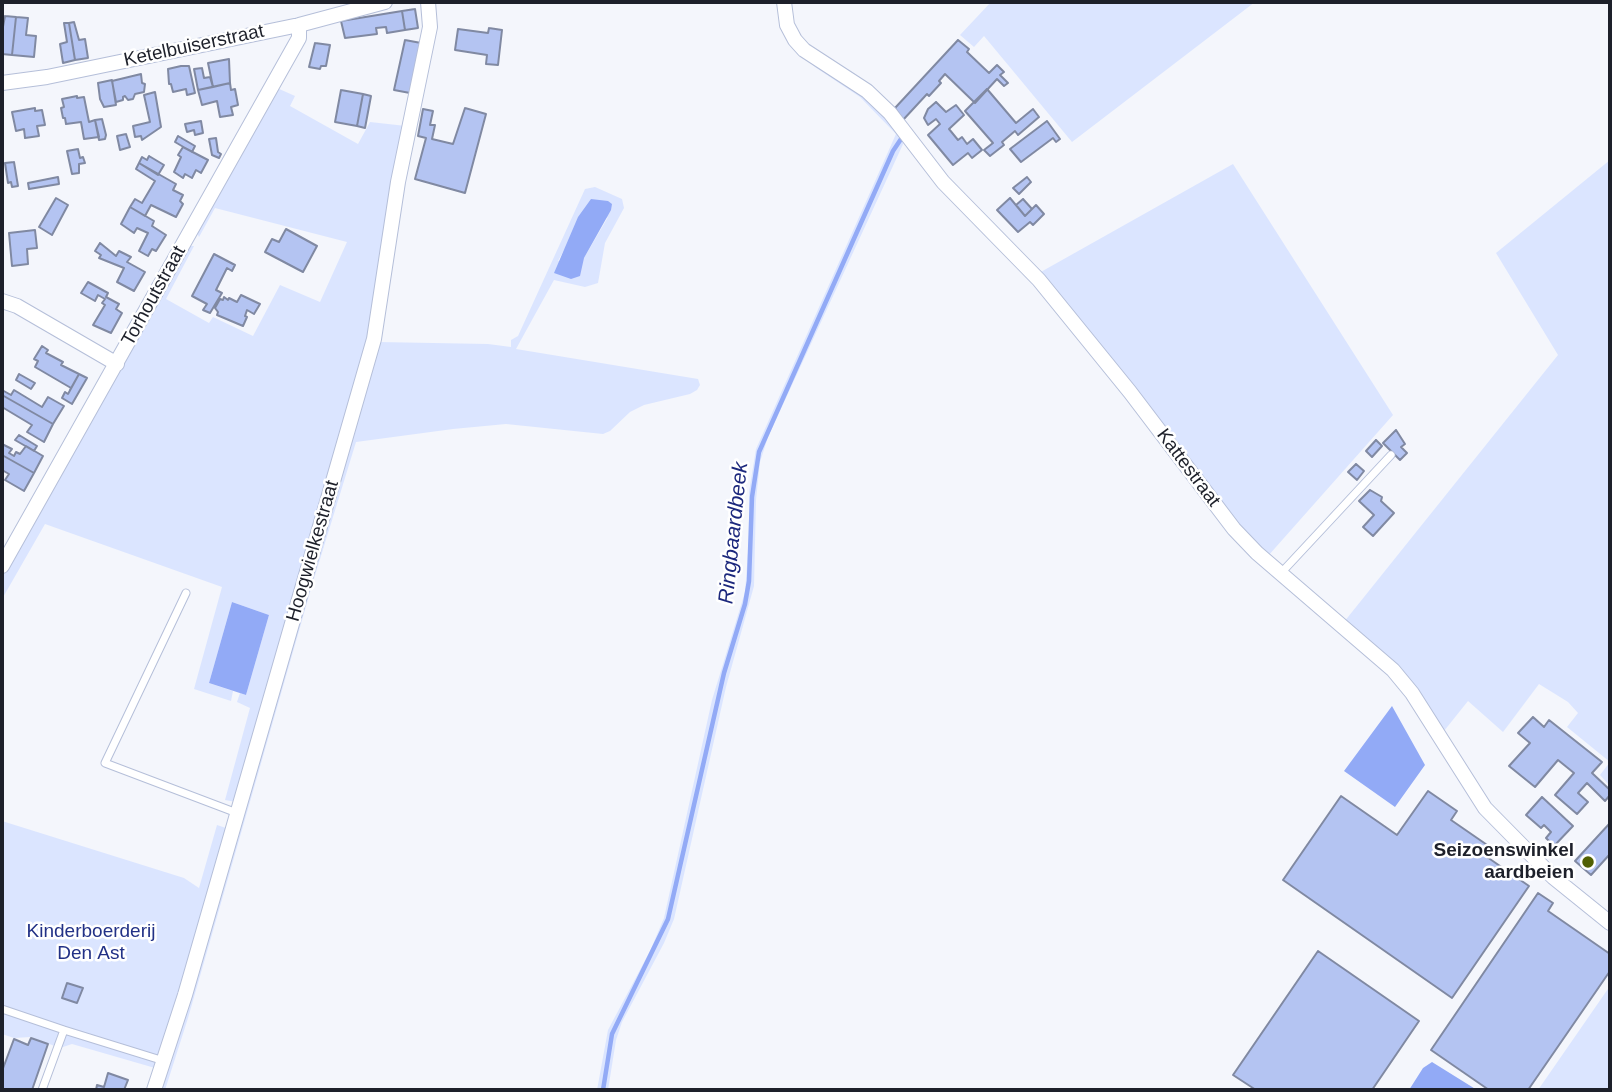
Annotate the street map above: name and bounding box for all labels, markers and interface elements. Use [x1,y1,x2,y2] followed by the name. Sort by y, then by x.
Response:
[122,20,266,72] street label: Ketelbuiserstraat
[117,242,191,350] street label: Torhoutstraat
[1151,424,1225,512] street label: Kattestraat
[714,461,754,605] water label: Ringbaardbeek
[282,478,344,624] street label: Hoogwielkestraat
[1434,840,1574,884] place label: Seizoenswinkel aardbeien
[1580,854,1596,870] marker: Seizoenswinkel aardbeien
[27,921,155,965] park label: Kinderboerderij Den Ast

